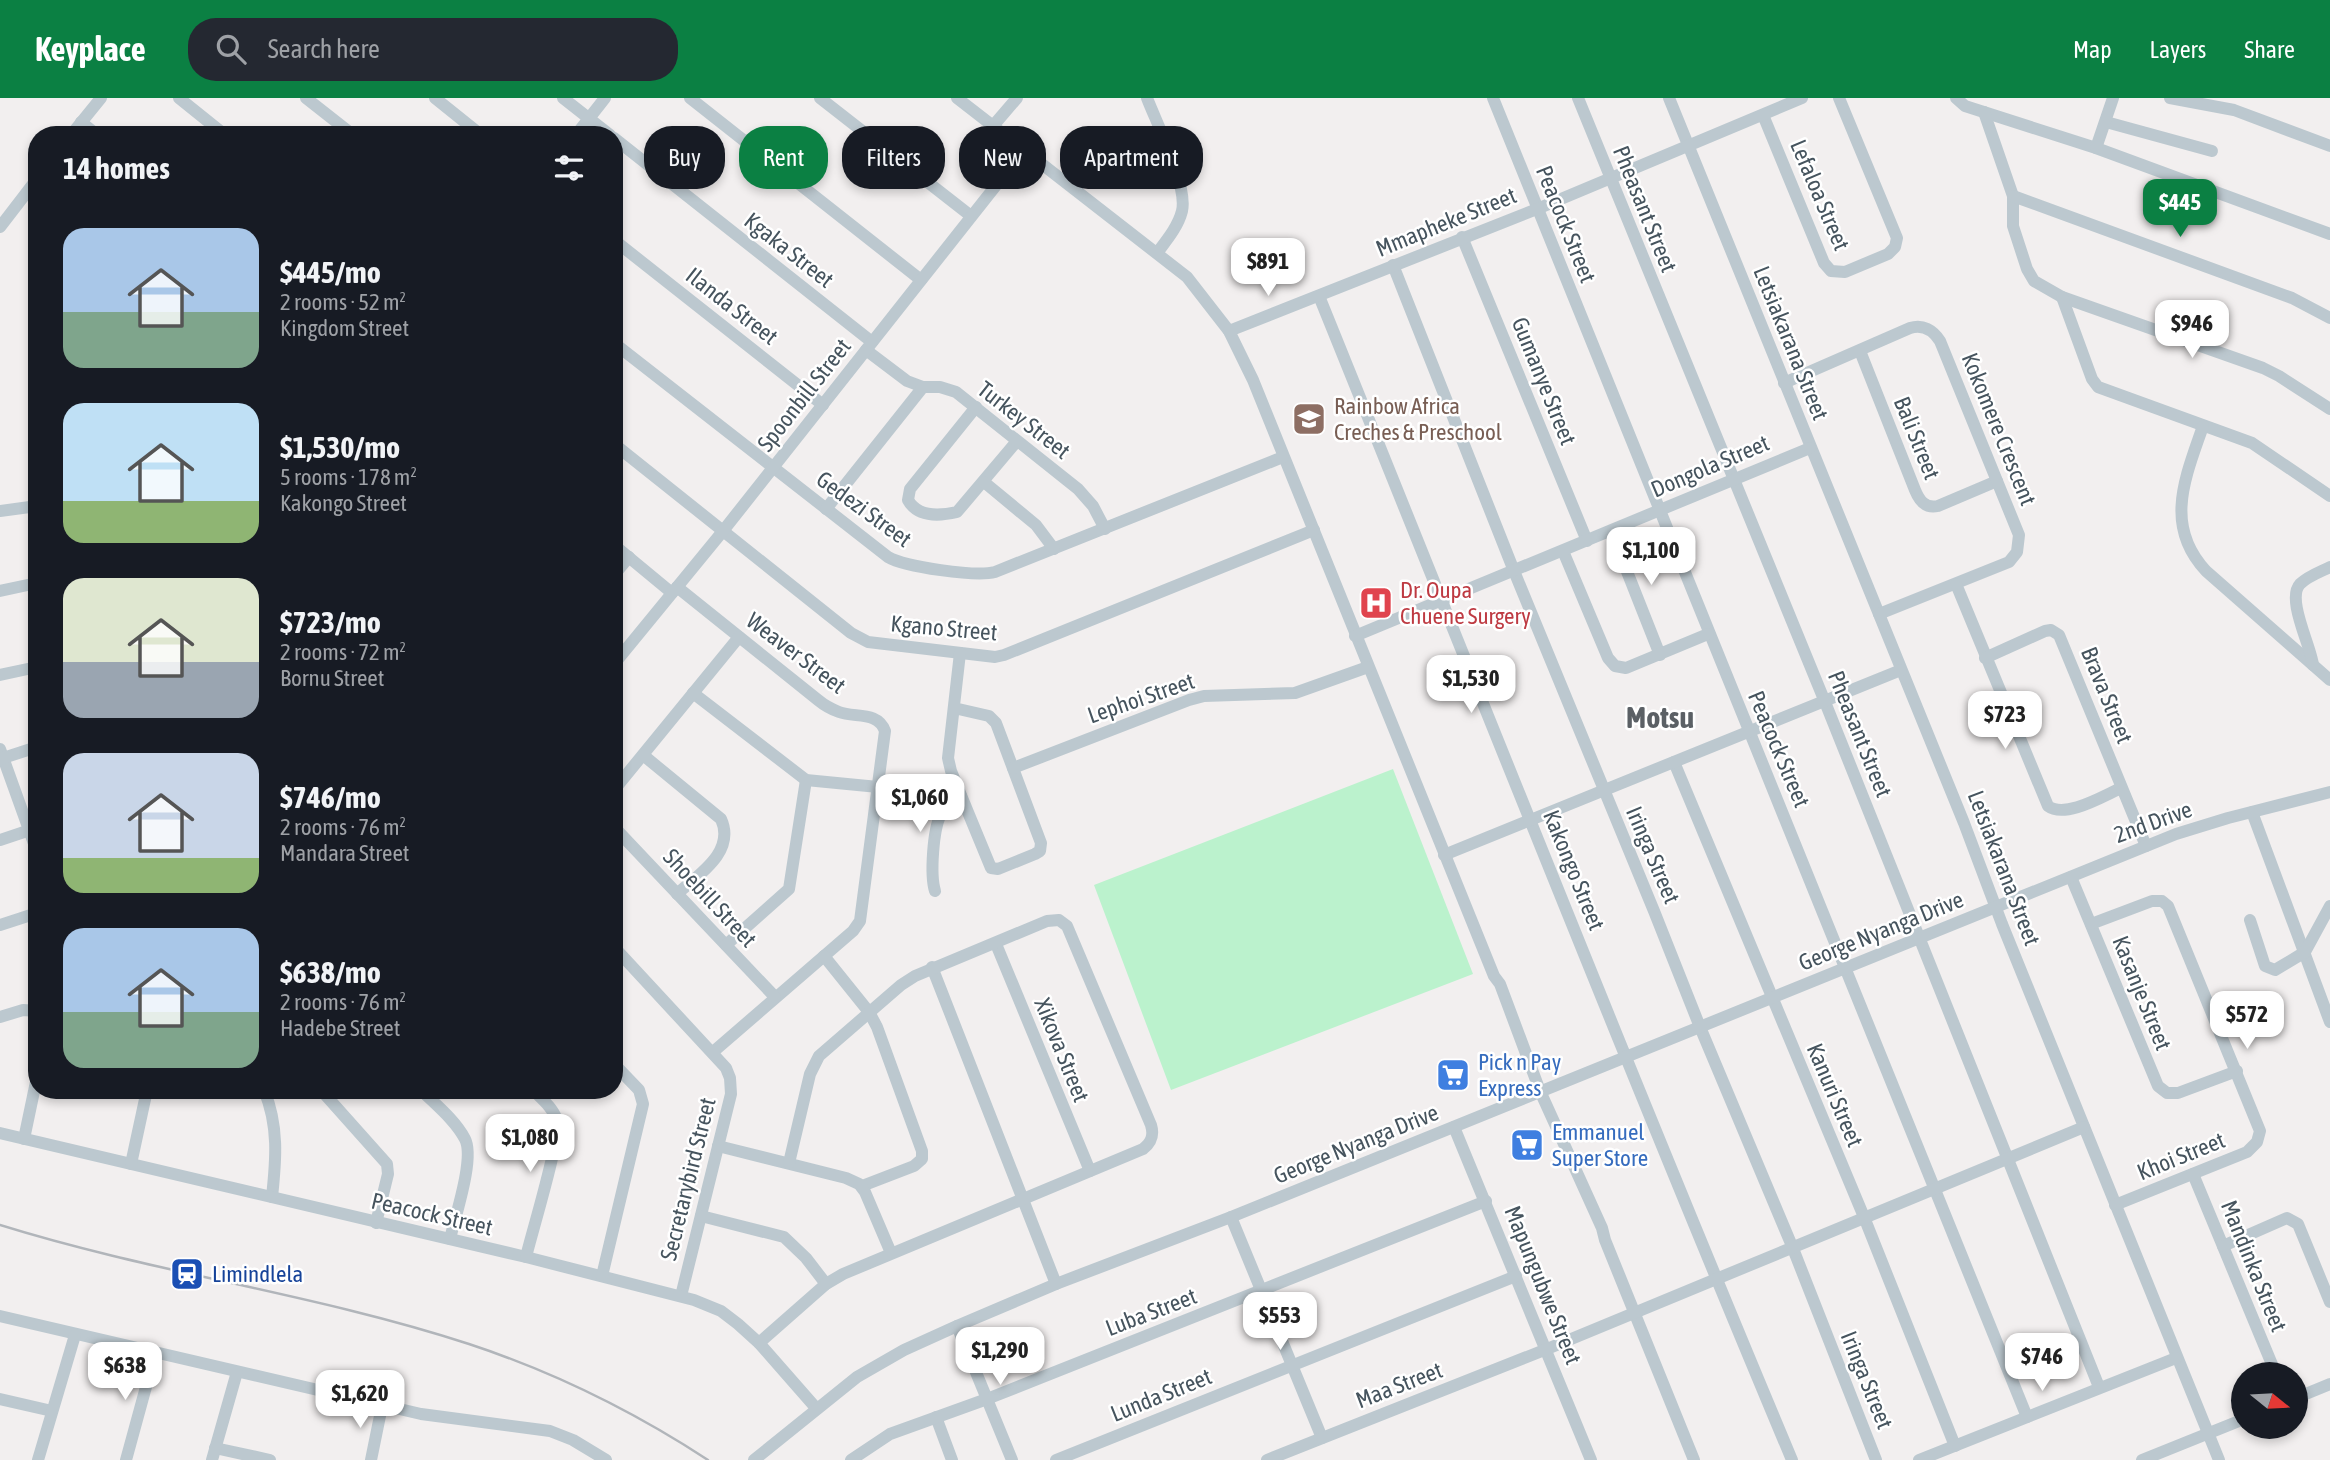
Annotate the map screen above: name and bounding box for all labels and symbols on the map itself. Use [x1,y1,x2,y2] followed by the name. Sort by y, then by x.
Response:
[1785,136,1855,254] street label: Lefaloa Street
[1608,142,1682,276] street label: Pheasant Street
[1531,162,1601,286] street label: Peacock Street
[2139,180,2221,239] pin: $445
[1372,182,1520,262] street label: Mmapheke Street
[739,207,839,293] street label: Kgaka Street
[1227,238,1309,298] pin: $891
[681,262,783,350] street label: Ilanda Street
[1748,262,1834,424] street label: Letsiakarana Street
[2151,300,2233,360] pin: $946
[1507,314,1581,448] street label: Gumanye Street
[752,334,856,456] street label: Spoonbill Street
[1957,349,2041,509] street label: Kokomere Crescent
[973,376,1075,464] street label: Turkey Street
[1334,393,1502,445] place label: Rainbow Africa Creches & Preschool
[1889,393,1945,483] street label: Bali Street
[1290,400,1328,438] school or university icon: Rainbow Africa Creches & Preschool
[1647,430,1773,502] street label: Dongola Street
[811,466,917,552] street label: Gedezi Street
[1594,528,1708,587] pin: $1,100
[1400,577,1531,629] place label: Dr. Oupa Chuene Surgery
[1357,584,1395,622] hospital icon: Dr. Oupa Chuene Surgery
[741,607,851,699] street label: Weaver Street
[890,610,998,646] street label: Kgano Street
[2076,643,2138,747] street label: Brava Street
[1414,656,1528,715] pin: $1,530
[1823,667,1897,801] street label: Pheasant Street
[1084,668,1198,728] street label: Lephoi Street
[1743,687,1815,811] street label: Peacock Street
[1964,692,2046,751] pin: $723
[1626,700,1694,734] district label: Motsu
[863,774,977,834] pin: $1,060
[1963,787,2045,949] street label: Letsiakarana Street
[2111,796,2195,848] street label: 2nd Drive
[1621,803,1685,907] street label: Iringa Street
[1538,806,1610,934] street label: Kakongo Street
[658,844,762,952] street label: Shoebill Street
[1795,886,1967,976] street label: George Nyanga Drive
[2107,932,2177,1054] street label: Kasanje Street
[2206,992,2288,1051] pin: $572
[1029,994,1095,1106] street label: Xikova Street
[1802,1040,1868,1150] street label: Kanuri Street
[1478,1049,1561,1101] place label: Pick n Pay Express
[1434,1056,1472,1094] supermarket icon: Pick n Pay Express
[655,1095,721,1263] street label: Secretarybird Street
[1270,1099,1442,1189] street label: George Nyanga Drive
[473,1114,587,1174] pin: $1,080
[1552,1119,1648,1171] place label: Emmanuel Super Store
[1508,1126,1546,1164] supermarket icon: Emmanuel Super Store
[2133,1127,2229,1185] street label: Khoi Street
[369,1187,495,1241] street label: Peacock Street
[2216,1197,2292,1335] street label: Mandinka Street
[1499,1202,1587,1368] street label: Mapungubwe Street
[168,1255,206,1293] station icon: Limindlela
[212,1261,303,1287] place label: Limindlela
[1102,1283,1200,1341] street label: Luba Street
[1239,1292,1321,1352] pin: $553
[1836,1327,1898,1433] street label: Iringa Street
[943,1328,1057,1387] pin: $1,290
[2001,1334,2083,1393] pin: $746
[84,1342,166,1402] pin: $638
[1352,1357,1446,1413] street label: Maa Street
[2231,1362,2308,1438] north arrow
[1107,1363,1215,1427] street label: Lunda Street
[303,1370,417,1430] pin: $1,620

